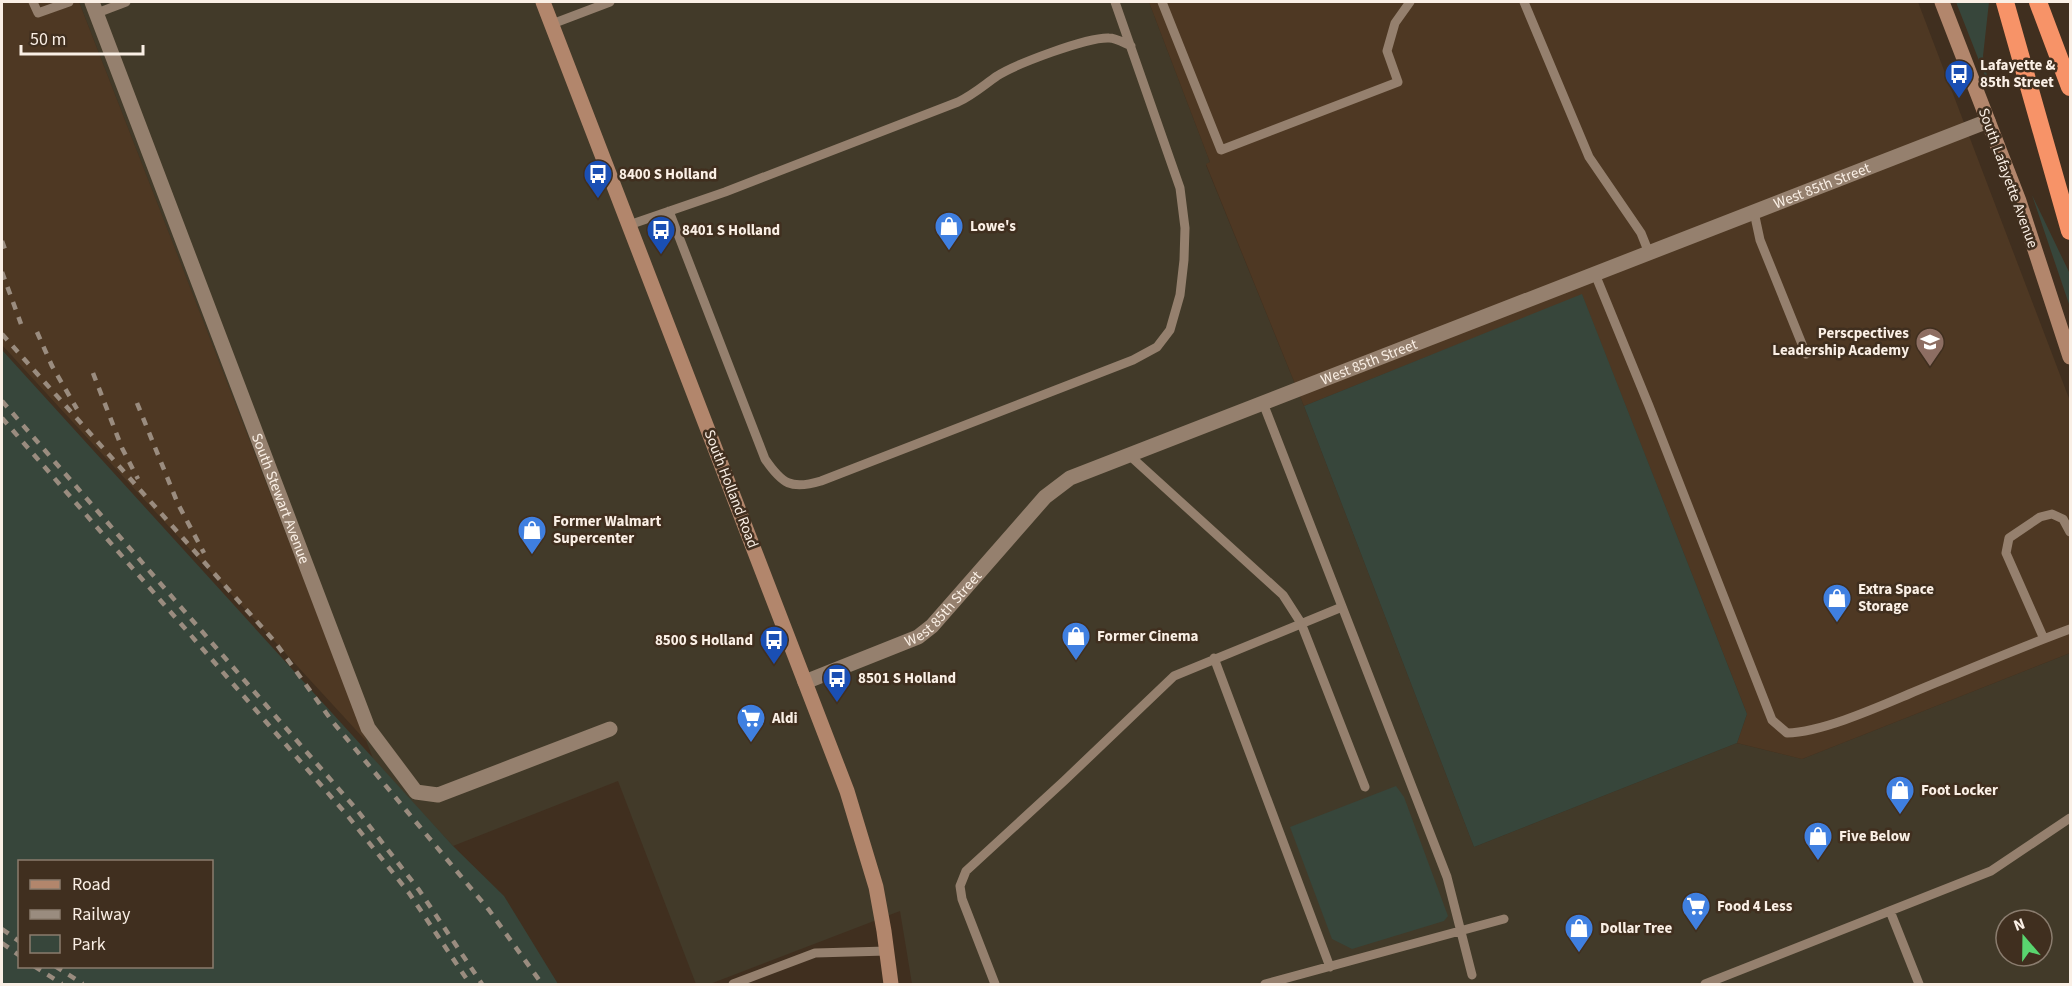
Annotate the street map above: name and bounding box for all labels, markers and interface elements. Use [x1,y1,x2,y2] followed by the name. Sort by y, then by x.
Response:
[21,18,142,56] scale bar
[30,27,66,52] text: 50 m
[1980,55,2055,93] place label: Lafayette & 85th Street
[1943,58,1975,100] bus stop icon: Lafayette & 85th Street
[1973,105,2043,251] street label: South Lafayette Avenue
[1770,157,1873,214] street label: West 85th Street
[582,158,614,200] bus stop icon: 8400 S Holland
[619,164,717,185] place label: 8400 S Holland
[933,210,965,252] shop icon: Lowe's
[645,214,677,256] bus stop icon: 8401 S Holland
[970,216,1016,237] place label: Lowe's
[682,220,780,241] place label: 8401 S Holland
[1772,323,1909,361] place label: Perscpectives Leadership Academy
[1914,326,1946,368] school or university icon: Perscpectives Leadership Academy
[1317,333,1420,390] street label: West 85th Street
[699,427,763,551] street label: South Holland Road
[246,430,315,567] street label: South Stewart Avenue
[553,511,661,549] place label: Former Walmart Supercenter
[516,514,548,556] shop icon: Former Walmart Supercenter
[901,566,986,652] street label: West 85th Street
[1858,579,1934,617] place label: Extra Space Storage
[1821,582,1853,624] shop icon: Extra Space Storage
[1060,620,1092,662] shop icon: Former Cinema
[758,624,790,666] bus stop icon: 8500 S Holland
[1097,626,1199,647] place label: Former Cinema
[655,630,753,651] place label: 8500 S Holland
[821,662,853,704] bus stop icon: 8501 S Holland
[858,668,956,689] place label: 8501 S Holland
[735,702,767,744] supermarket icon: Aldi
[771,708,798,729] place label: Aldi
[1884,774,1916,816] shop icon: Foot Locker
[1921,780,1998,801] place label: Foot Locker
[1802,820,1834,862] shop icon: Five Below
[1839,826,1911,847] place label: Five Below
[18,860,213,968] legend
[72,872,111,897] text: Road
[1680,890,1712,932] supermarket icon: Food 4 Less
[1717,896,1793,917] place label: Food 4 Less
[72,902,131,927] text: Railway
[1994,908,2054,968] north arrow
[1563,912,1595,954] shop icon: Dollar Tree
[2010,913,2028,937] text: N
[1600,918,1673,939] place label: Dollar Tree
[72,932,106,957] text: Park

